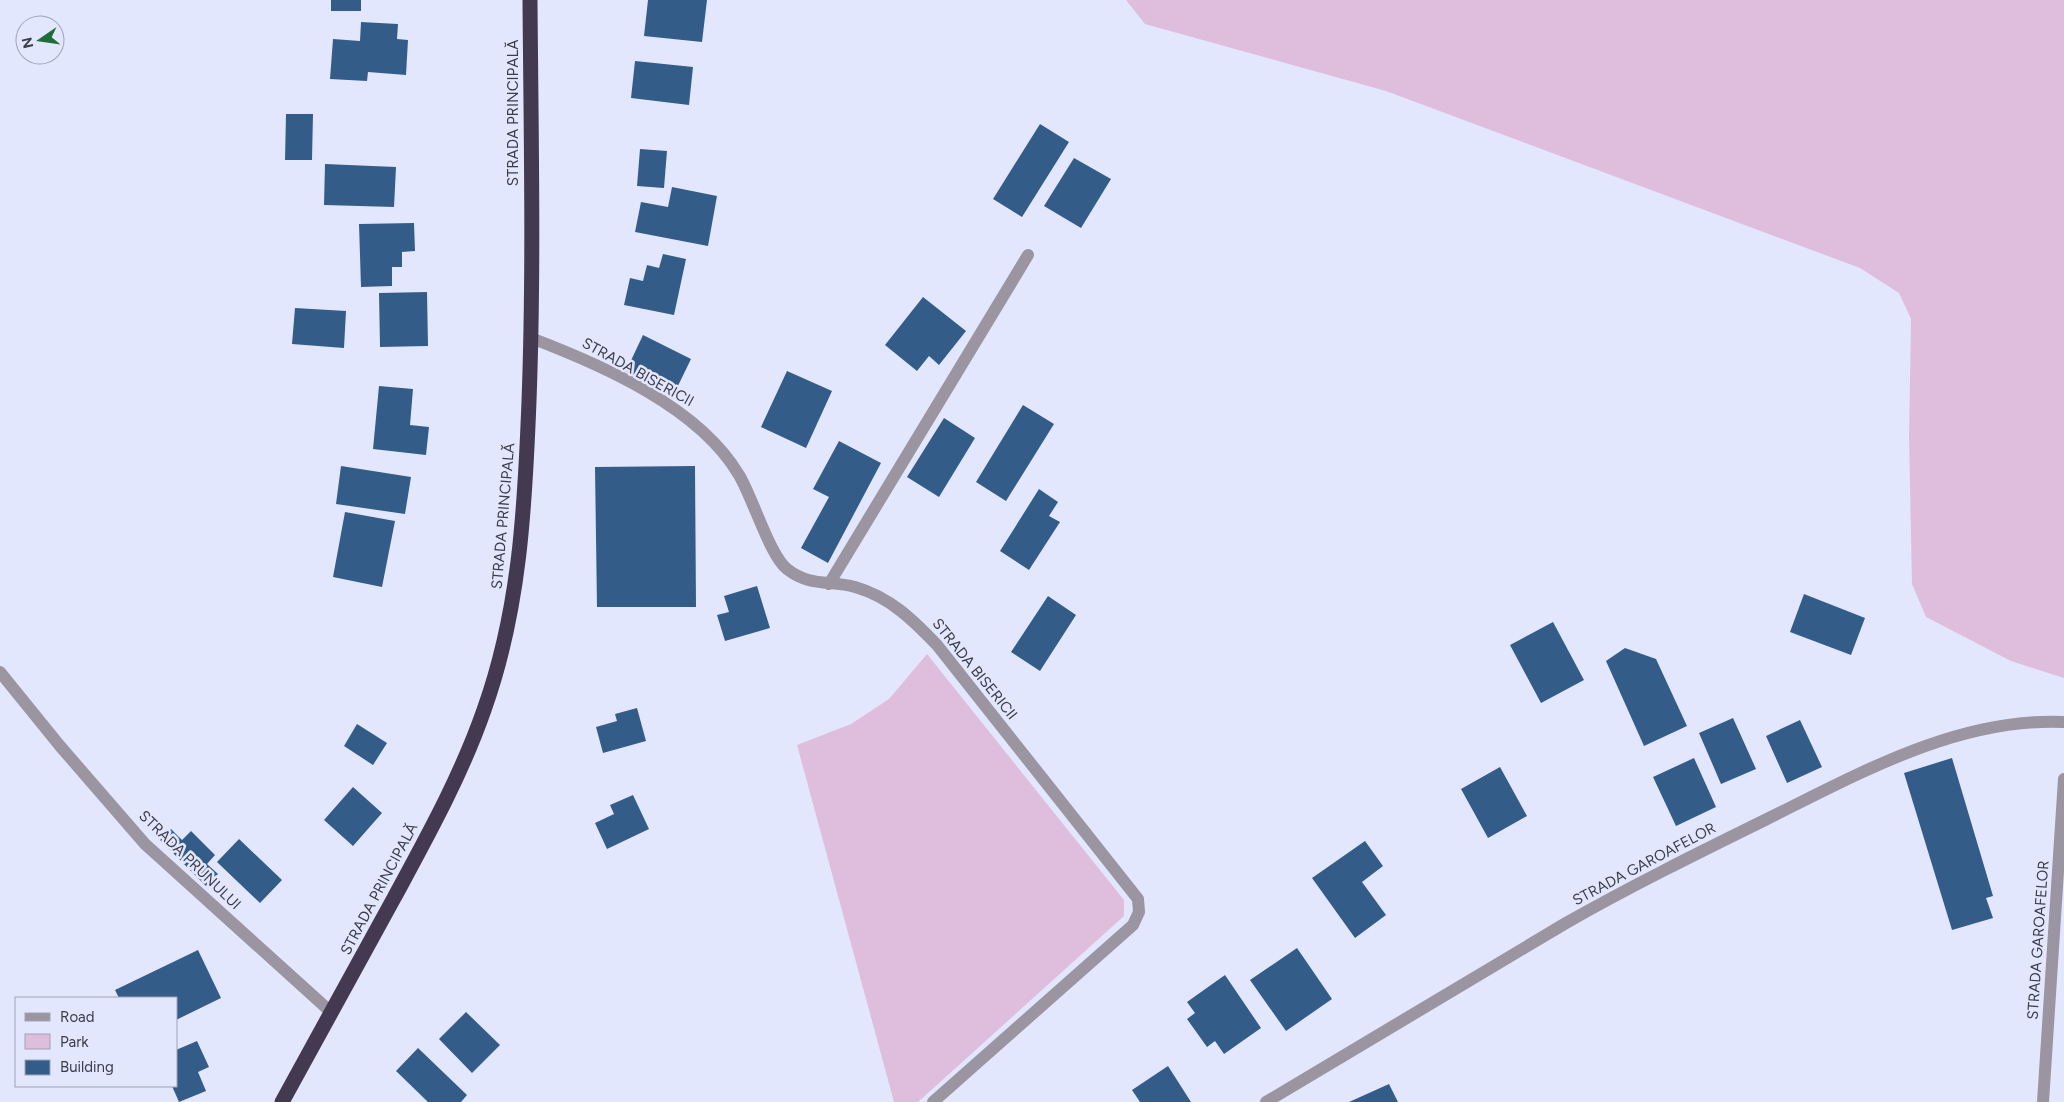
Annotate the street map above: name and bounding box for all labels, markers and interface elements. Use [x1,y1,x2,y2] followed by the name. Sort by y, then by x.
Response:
[15,15,65,65] north arrow
[18,36,37,50] text: N
[504,40,522,186] street label: STRADA PRINCIPALĂ
[579,334,697,410] street label: STRADA BISERICII
[488,442,518,590] street label: STRADA PRINCIPALĂ
[929,615,1021,723] street label: STRADA BISERICII
[135,807,245,913] street label: STRADA PRUNULUI
[1569,819,1719,909] street label: STRADA GAROAFELOR
[337,820,421,958] street label: STRADA PRINCIPALĂ
[2023,860,2053,1020] street label: STRADA GAROAFELOR
[15,997,178,1087] legend
[60,1008,95,1026] text: Road
[60,1033,89,1051] text: Park
[60,1058,114,1076] text: Building

